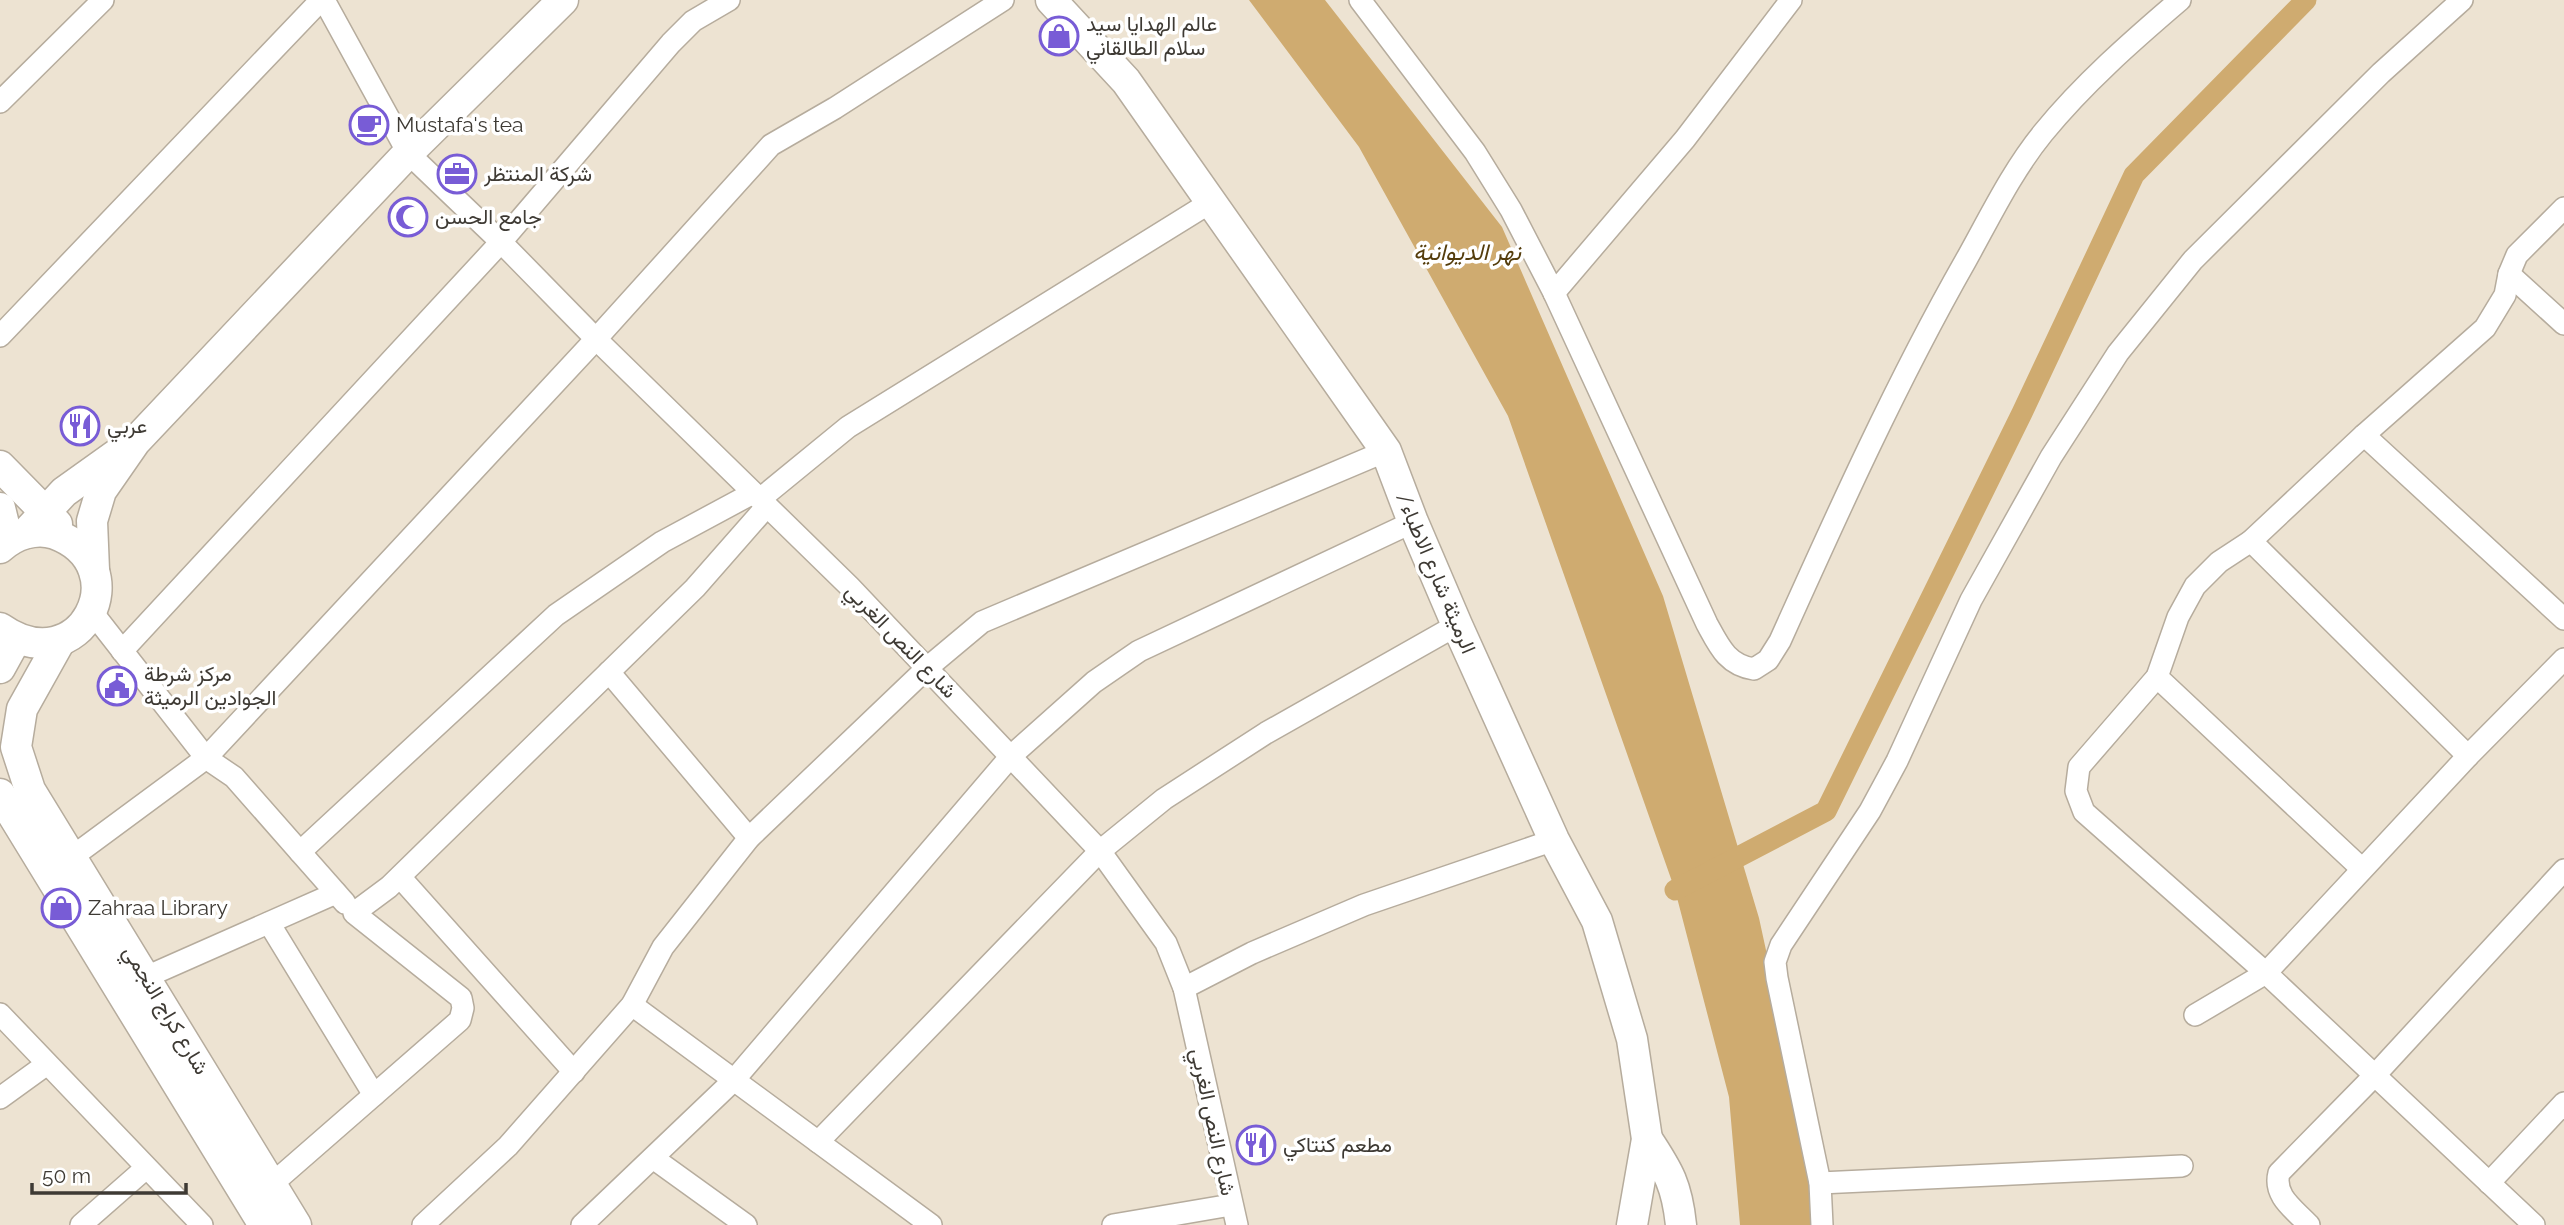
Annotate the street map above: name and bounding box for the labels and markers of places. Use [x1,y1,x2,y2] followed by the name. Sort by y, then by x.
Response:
[1086,11,1217,65] place label: عالم الهدايا سيد سلام الطالقاني
[1038,15,1080,57] shop icon: عالم الهدايا سيد سلام الطالقاني
[348,104,390,146] cafe icon: Mustafa's tea
[396,112,524,137] place label: Mustafa's tea
[436,153,478,195] office icon: شركة المنتظر
[483,161,592,187] place label: شركة المنتظر
[387,196,429,238] mosque icon: جامع الحسن
[435,204,542,231] place label: جامع الحسن
[59,405,101,447] restaurant icon: عربي
[107,413,147,443] place label: عربي
[144,661,276,711] place label: مركز شرطة الجوادين الرميثة
[96,665,138,707] public building icon: مركز شرطة الجوادين الرميثة
[40,887,82,929] shop icon: Zahraa Library
[88,895,228,920] place label: Zahraa Library
[1235,1124,1277,1166] restaurant icon: مطعم كنتاكي
[1283,1132,1392,1162] place label: مطعم كنتاكي

